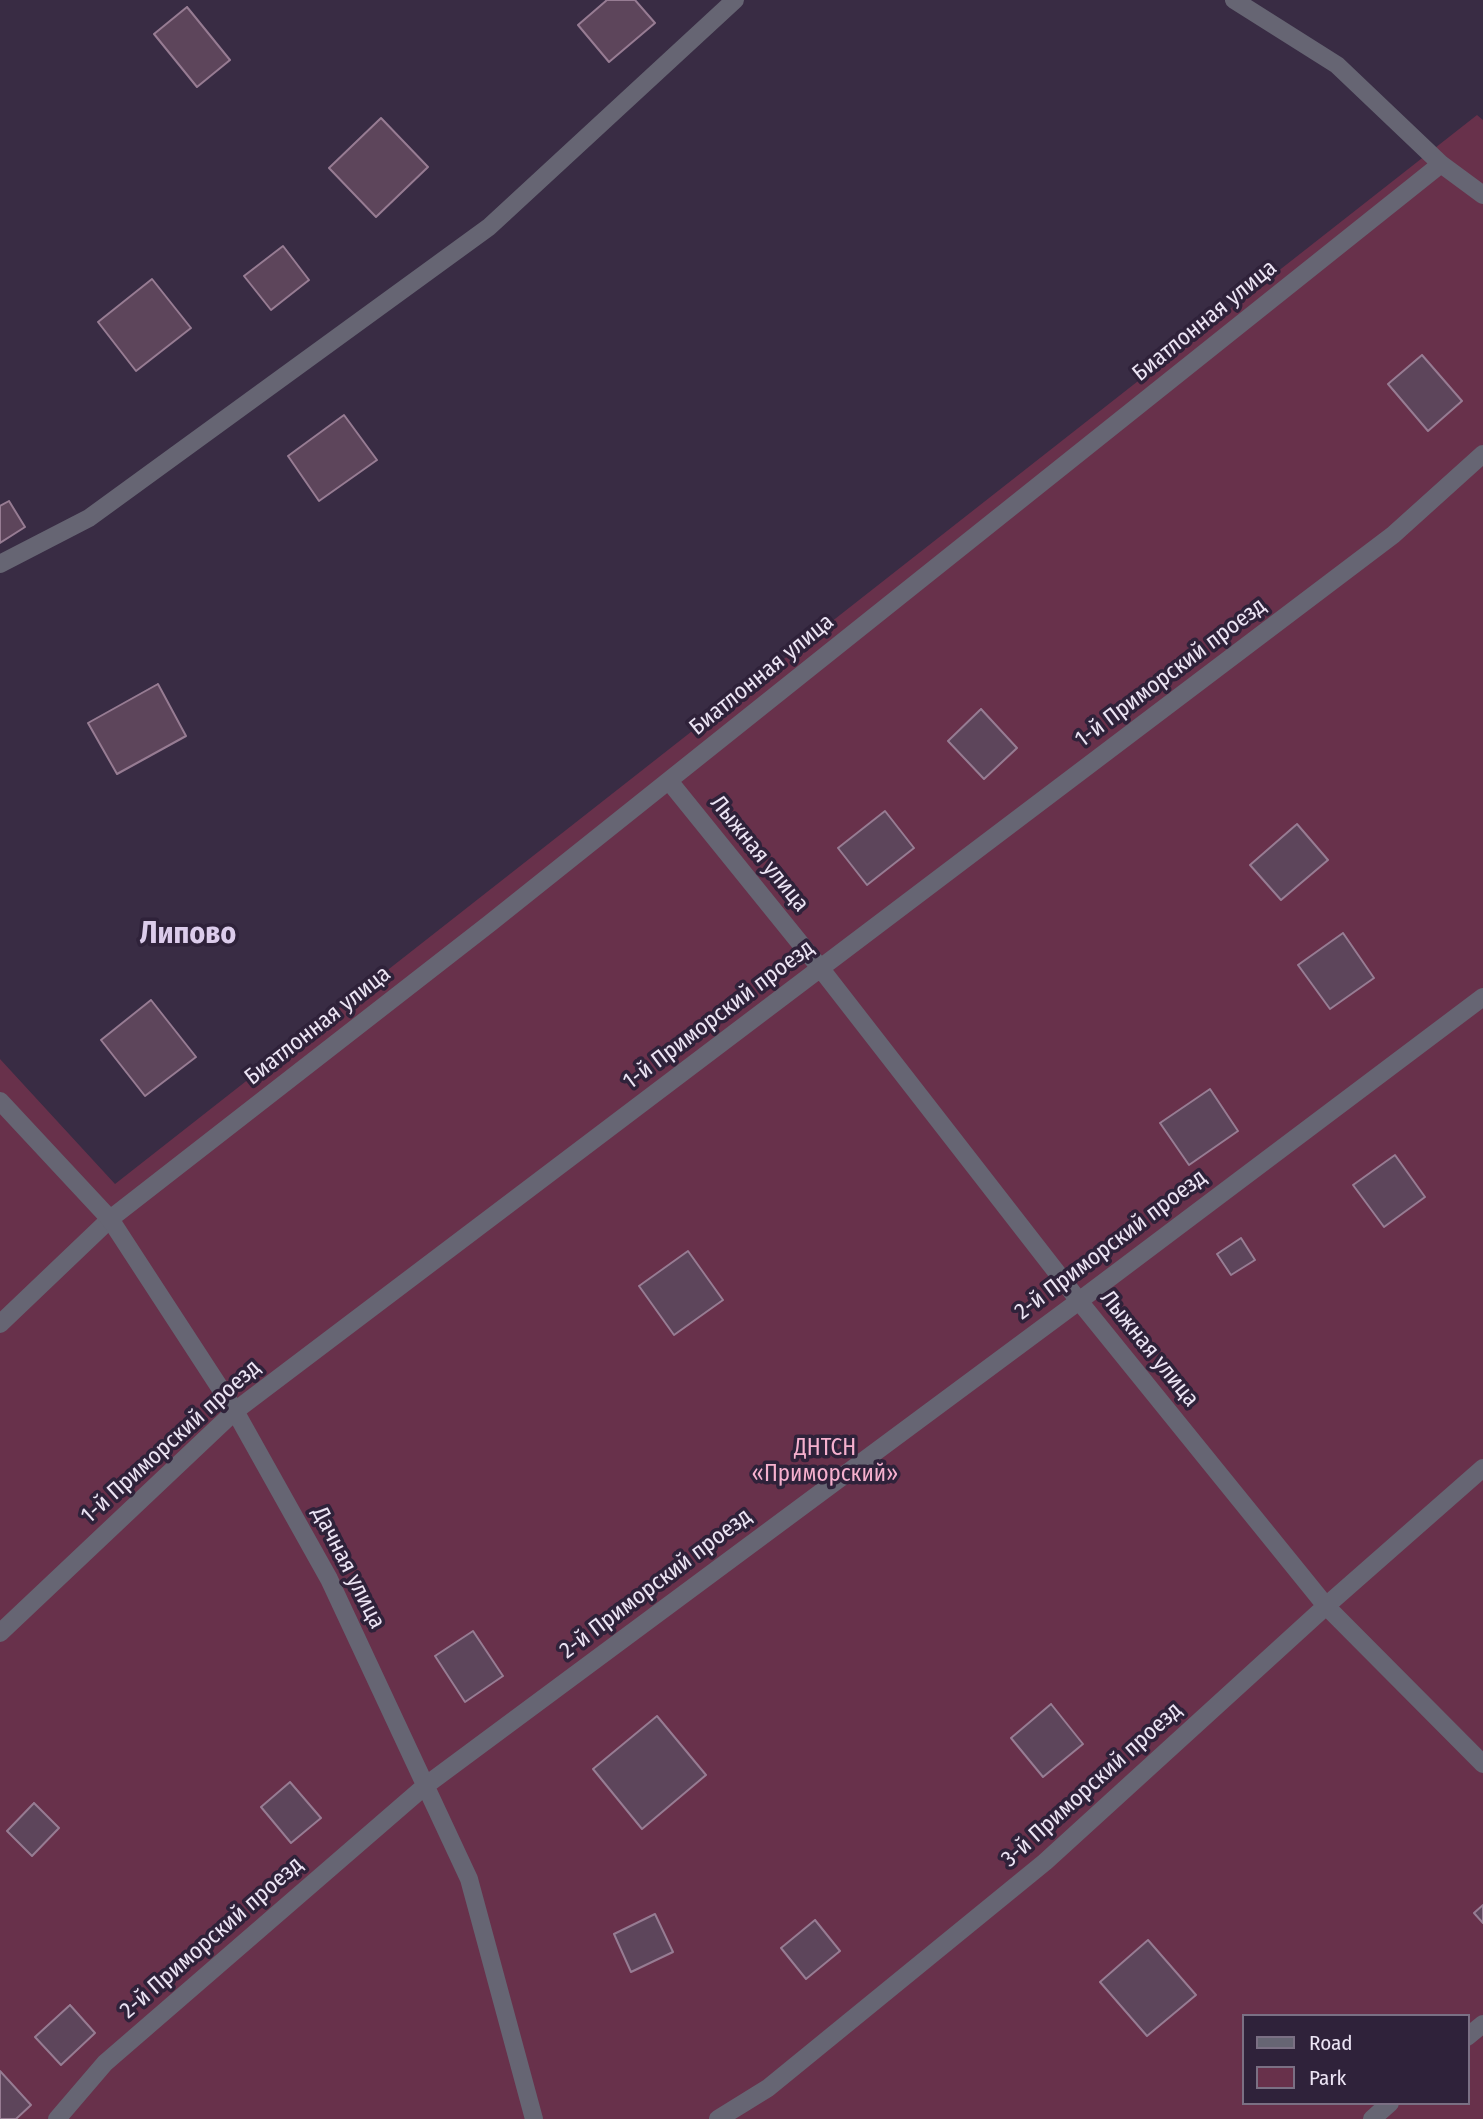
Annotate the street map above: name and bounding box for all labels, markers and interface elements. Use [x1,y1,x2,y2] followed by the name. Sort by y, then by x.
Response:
[1127,254,1283,388] street label: Биатлонная улица
[1070,592,1272,754] street label: 1-й Приморский проезд
[684,608,840,742] street label: Биатлонная улица
[704,790,814,918] street label: Лыжная улица
[140,917,236,953] district label: Липово
[618,934,820,1096] street label: 1-й Приморский проезд
[239,960,397,1092] street label: Биатлонная улица
[1010,1164,1212,1326] street label: 2-й Приморский проезд
[1094,1285,1204,1413] street label: Лыжная улица
[76,1354,266,1530] street label: 1-й Приморский проезд
[752,1435,898,1489] park label: ДНТСН «Приморский»
[305,1502,391,1634] street label: Дачная улица
[555,1503,757,1665] street label: 2-й Приморский проезд
[996,1697,1188,1873] street label: 3-й Приморский проезд
[115,1851,309,2025] street label: 2-й Приморский проезд
[1242,2014,1469,2105] legend
[1309,2030,1353,2056] text: Road
[1309,2065,1346,2091] text: Park

